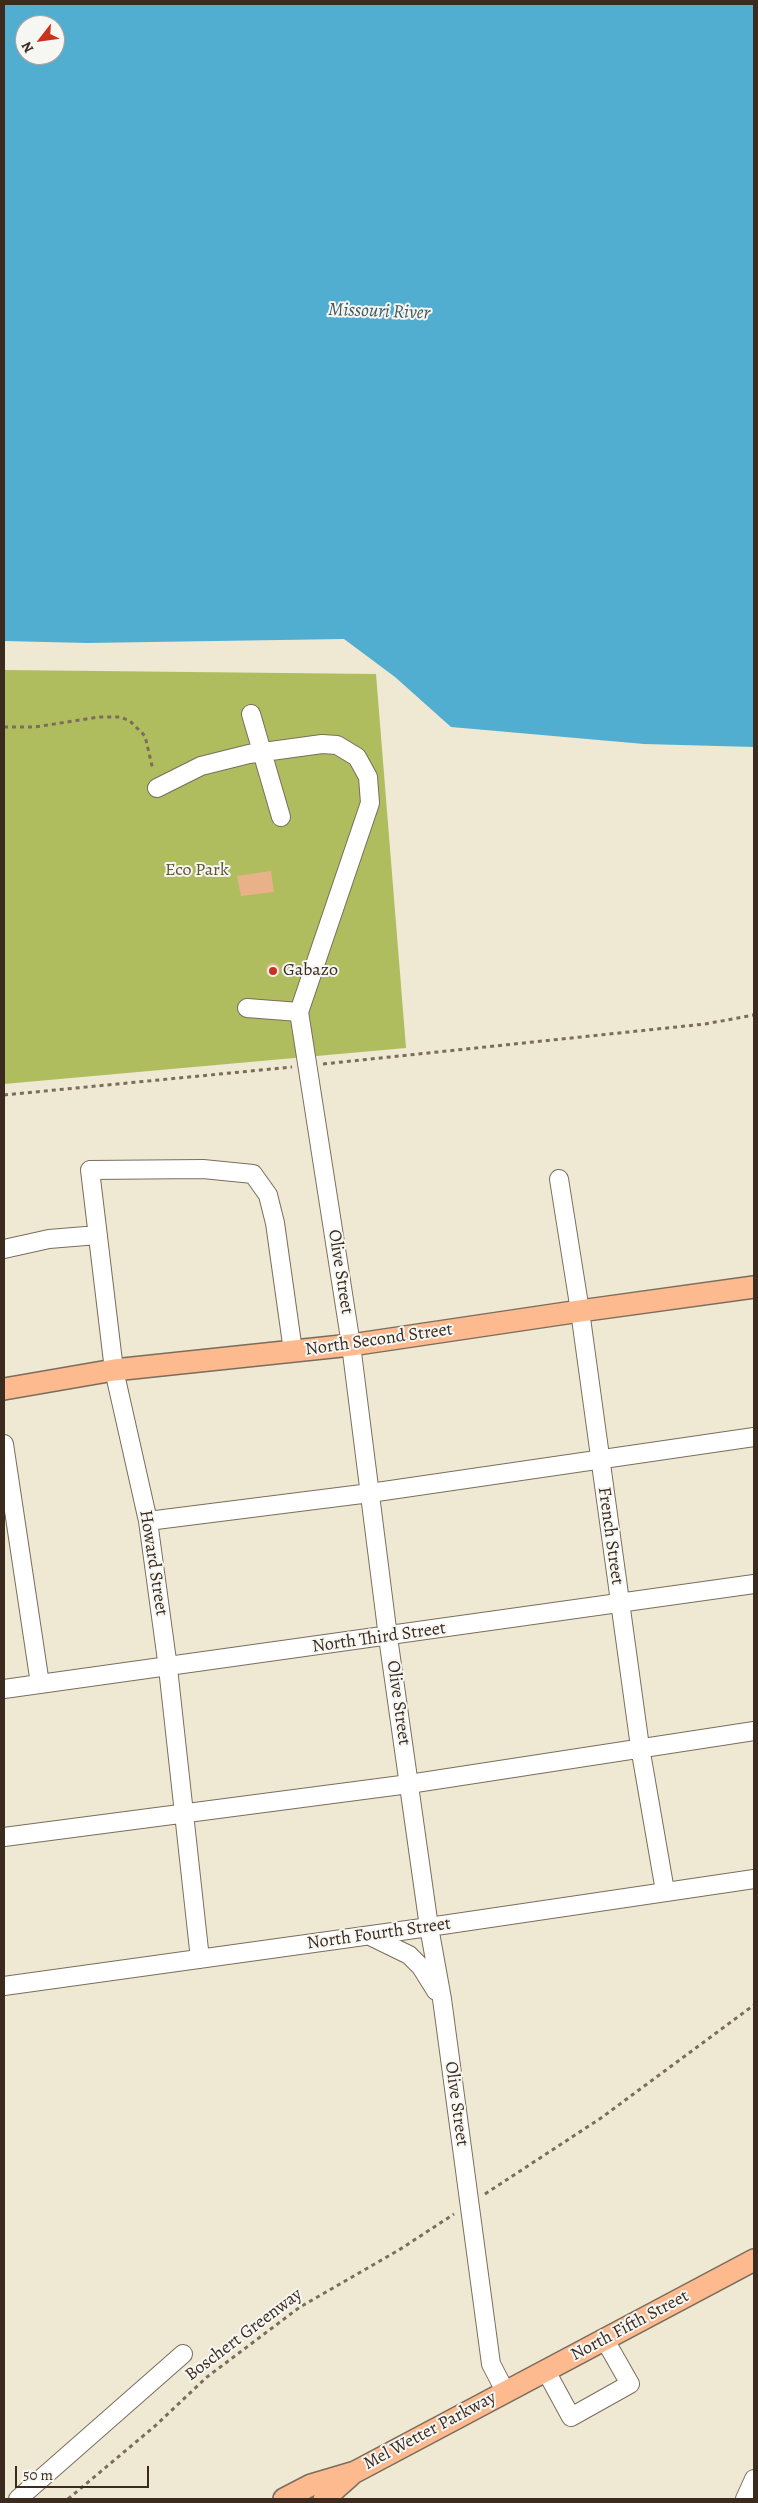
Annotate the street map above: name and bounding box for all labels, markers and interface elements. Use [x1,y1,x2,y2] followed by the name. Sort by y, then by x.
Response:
[15,15,65,65] north arrow
[17,38,38,56] text: N
[328,299,430,325] water label: Missouri River
[165,860,229,882] park label: Eco Park
[283,960,338,982] place label: Gabazo
[267,965,279,977] marker: Gabazo
[323,1228,357,1316] street label: Olive Street
[304,1319,454,1361] street label: North Second Street
[592,1486,628,1586] street label: French Street
[134,1509,172,1617] street label: Howard Street
[311,1618,447,1658] street label: North Third Street
[381,1659,415,1747] street label: Olive Street
[306,1913,452,1955] street label: North Fourth Street
[439,2060,473,2148] street label: Olive Street
[181,2284,307,2386] street label: Boschert Greenway
[567,2286,693,2366] street label: North Fifth Street
[360,2387,500,2475] street label: Mel Wetter Parkway
[18,2456,151,2488] scale bar
[23,2465,53,2485] text: 50 m

